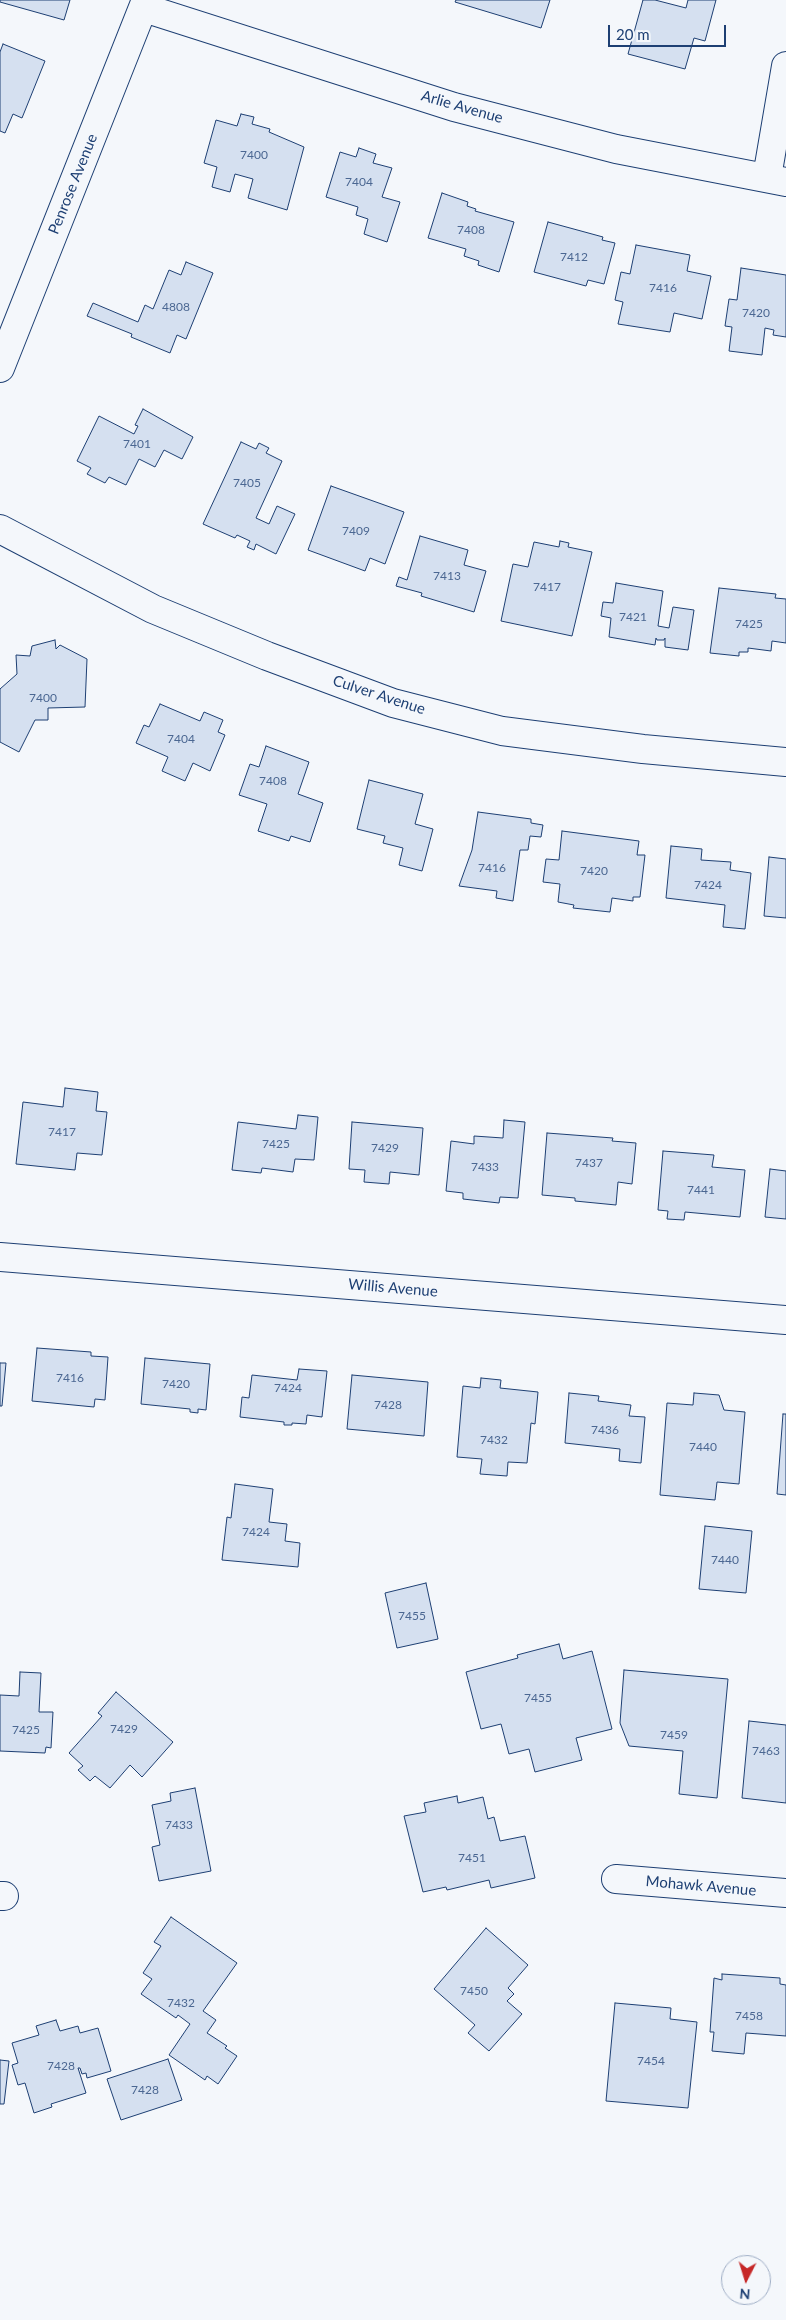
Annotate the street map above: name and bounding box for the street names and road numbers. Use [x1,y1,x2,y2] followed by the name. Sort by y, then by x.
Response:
[419,87,505,127] street label: Arlie Avenue
[45,131,101,237] street label: Penrose Avenue
[330,672,428,718] street label: Culver Avenue
[348,1275,438,1301] street label: Willis Avenue
[645,1872,757,1900] street label: Mohawk Avenue

